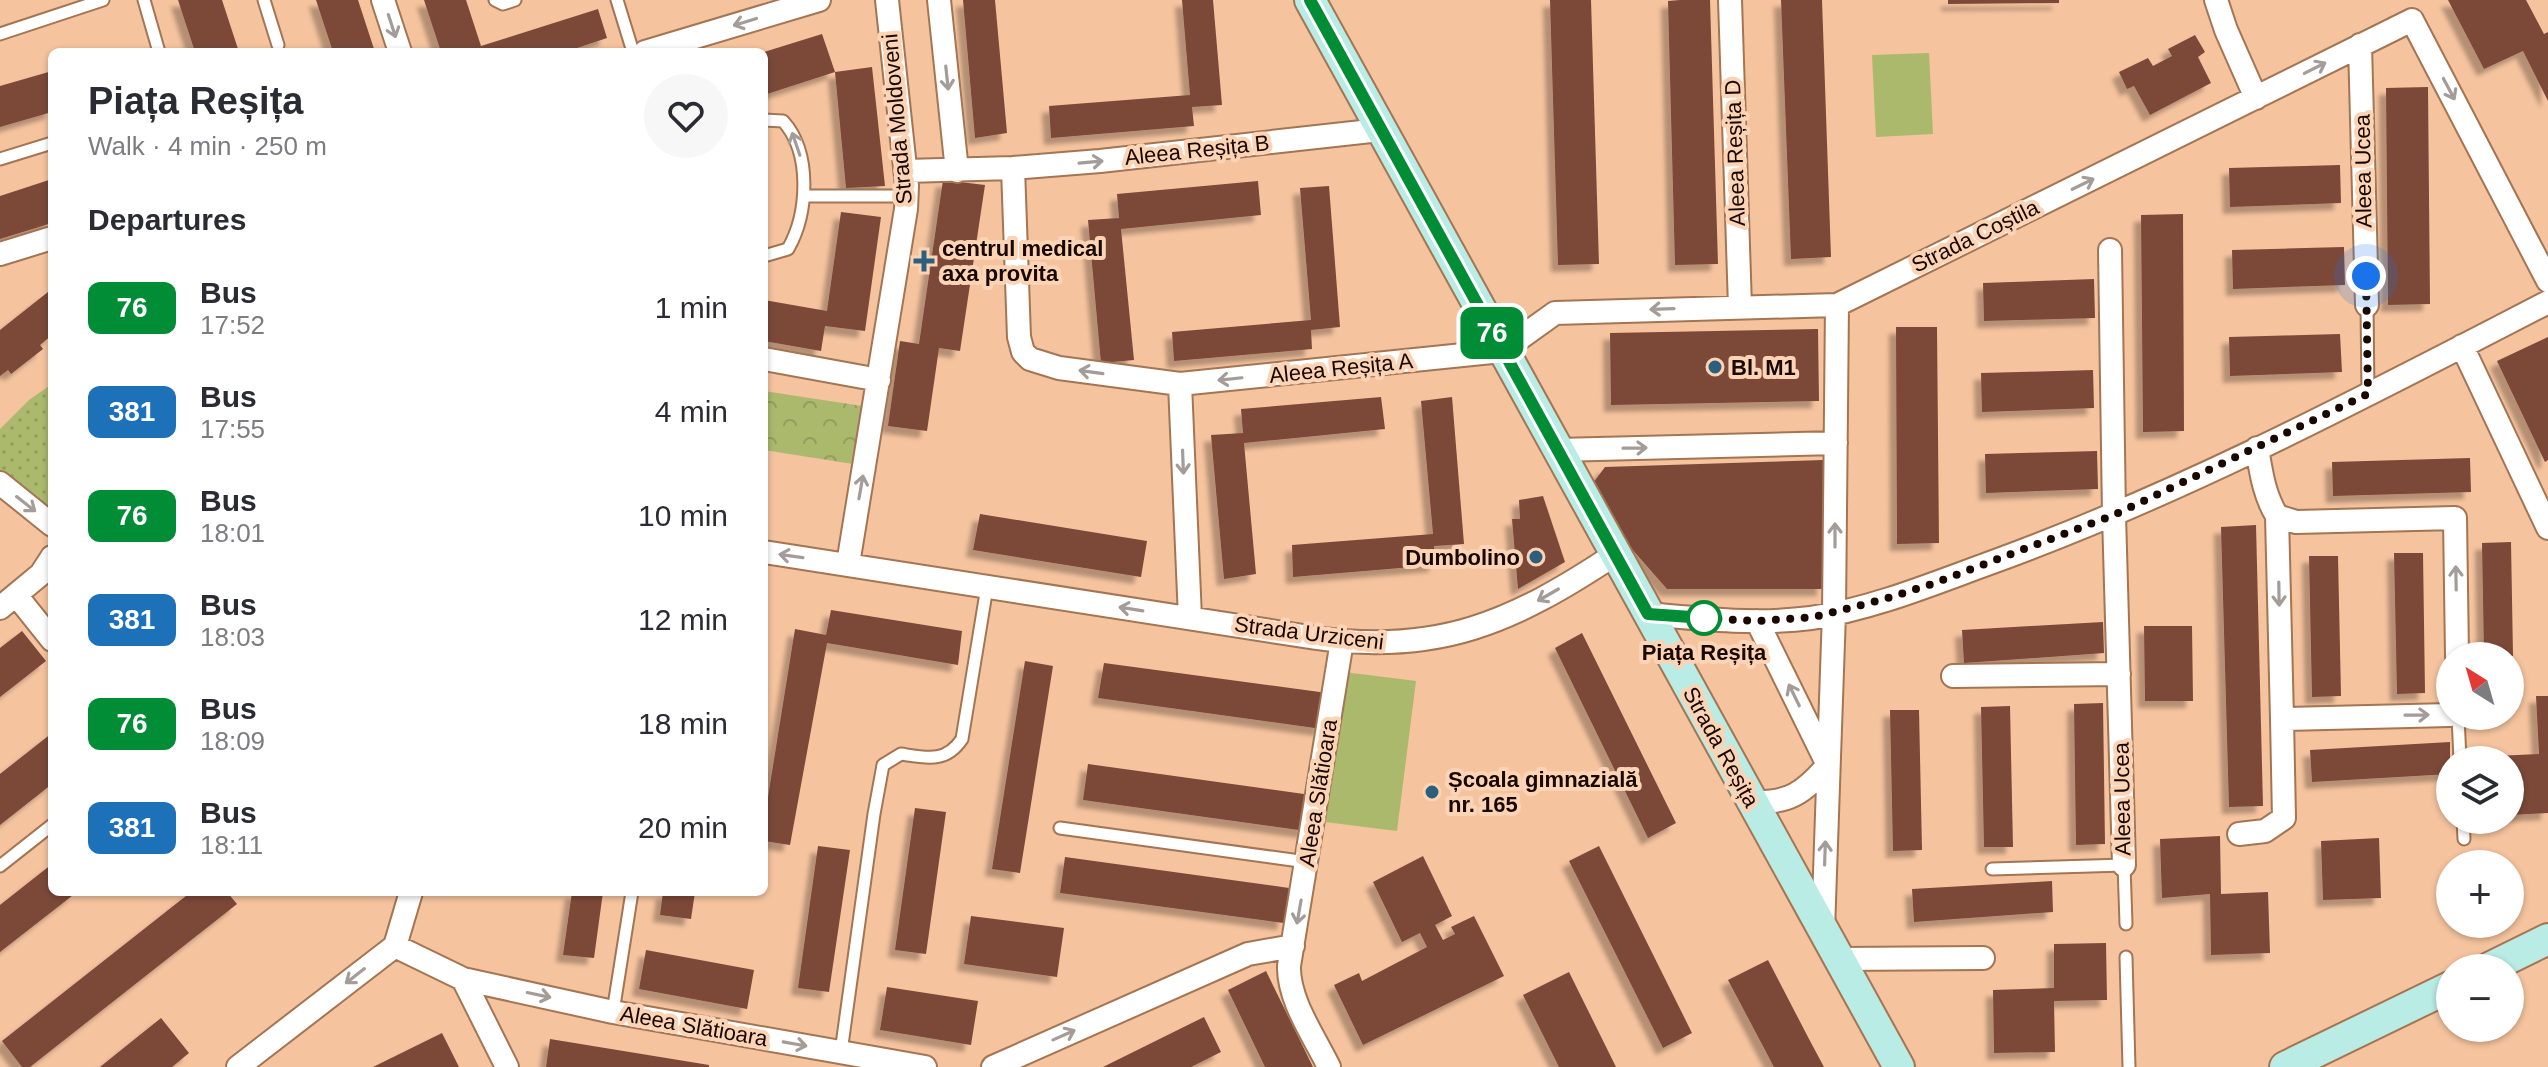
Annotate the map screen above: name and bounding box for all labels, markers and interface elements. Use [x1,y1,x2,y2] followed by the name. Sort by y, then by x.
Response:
[386,13,400,38] one-way arrow
[732,15,758,30] one-way arrow
[877,33,917,205] street label: Strada Moldoveni
[2303,60,2327,75] one-way arrow
[940,64,955,91] one-way arrow
[644,74,728,158] button: heart
[2441,76,2457,100] one-way arrow
[1720,79,1750,227] street label: Aleea Reșița D
[88,80,303,122] text: Piața Reșița
[2349,113,2376,228] street label: Aleea Ucea
[1123,130,1271,170] street label: Aleea Reșița B
[88,131,327,161] text: Walk · 4 min · 250 m
[788,132,803,157] one-way arrow
[1077,154,1104,169] one-way arrow
[2070,176,2094,191] one-way arrow
[1907,194,2043,278] street label: Strada Coștila
[88,203,246,236] text: Departures
[942,236,1103,286] place label: centrul medical axa provita
[913,250,935,272] marker: centrul medical axa provita
[2346,256,2386,296] your location
[200,276,257,309] text: Bus
[655,291,728,324] text: 1 min
[116,292,148,323] text: 76
[1649,302,1676,317] one-way arrow
[1456,307,1528,359] line badge: 76
[200,310,265,340] text: 17:52
[1476,317,1508,348] text: 76
[1268,348,1414,388] street label: Aleea Reșița A
[1731,355,1796,380] place label: Bl. M1
[1706,358,1724,376] marker: Bl. M1
[1078,364,1104,379] one-way arrow
[1217,371,1244,386] one-way arrow
[200,380,257,413] text: Bus
[655,395,728,428] text: 4 min
[109,396,155,427] text: 381
[200,414,265,444] text: 17:55
[1621,441,1648,456] one-way arrow
[1176,448,1191,475] one-way arrow
[854,475,869,500] one-way arrow
[200,484,257,517] text: Bus
[15,495,36,512] one-way arrow
[638,499,728,532] text: 10 min
[116,500,148,531] text: 76
[200,518,265,548] text: 18:01
[1827,522,1843,549] one-way arrow
[1405,545,1520,570] place label: Dumbolino
[779,548,804,563] one-way arrow
[1527,548,1545,566] marker: Dumbolino
[2448,565,2464,592] one-way arrow
[2271,580,2287,607] one-way arrow
[1537,587,1560,603] one-way arrow
[200,588,257,621] text: Bus
[1119,600,1144,615] one-way arrow
[1687,601,1721,635] marker: Piața Reșița
[638,603,728,636] text: 12 min
[109,604,155,635] text: 381
[1233,611,1385,655] street label: Strada Urziceni
[200,622,265,652] text: 18:03
[1642,640,1767,665] place label: Piața Reșița
[2436,642,2524,730] north arrow
[2436,642,2524,1042] map controls
[1678,683,1765,812] street label: Strada Reșița
[1785,684,1801,708] one-way arrow
[200,692,257,725] text: Bus
[638,707,728,740] text: 18 min
[116,708,148,739] text: 76
[2403,708,2430,723] one-way arrow
[1294,717,1342,869] street label: Aleea Slătioara
[200,726,265,756] text: 18:09
[2108,741,2135,856] street label: Aleea Ucea
[2436,746,2524,834] button: layers
[1448,767,1638,817] place label: Școala gimnazială nr. 165
[1423,783,1441,801] marker: Școala gimnazială nr. 165
[200,796,257,829] text: Bus
[638,811,728,844] text: 20 min
[109,812,155,843] text: 381
[200,830,263,860] text: 18:11
[1818,840,1833,867] one-way arrow
[2436,850,2524,938] button: +
[1290,898,1305,924] one-way arrow
[2436,954,2524,1042] button: −
[345,968,366,985] one-way arrow
[526,988,552,1003] one-way arrow
[618,1001,770,1051] street label: Aleea Slătioara
[1052,1027,1076,1042] one-way arrow
[781,1037,807,1052] one-way arrow

